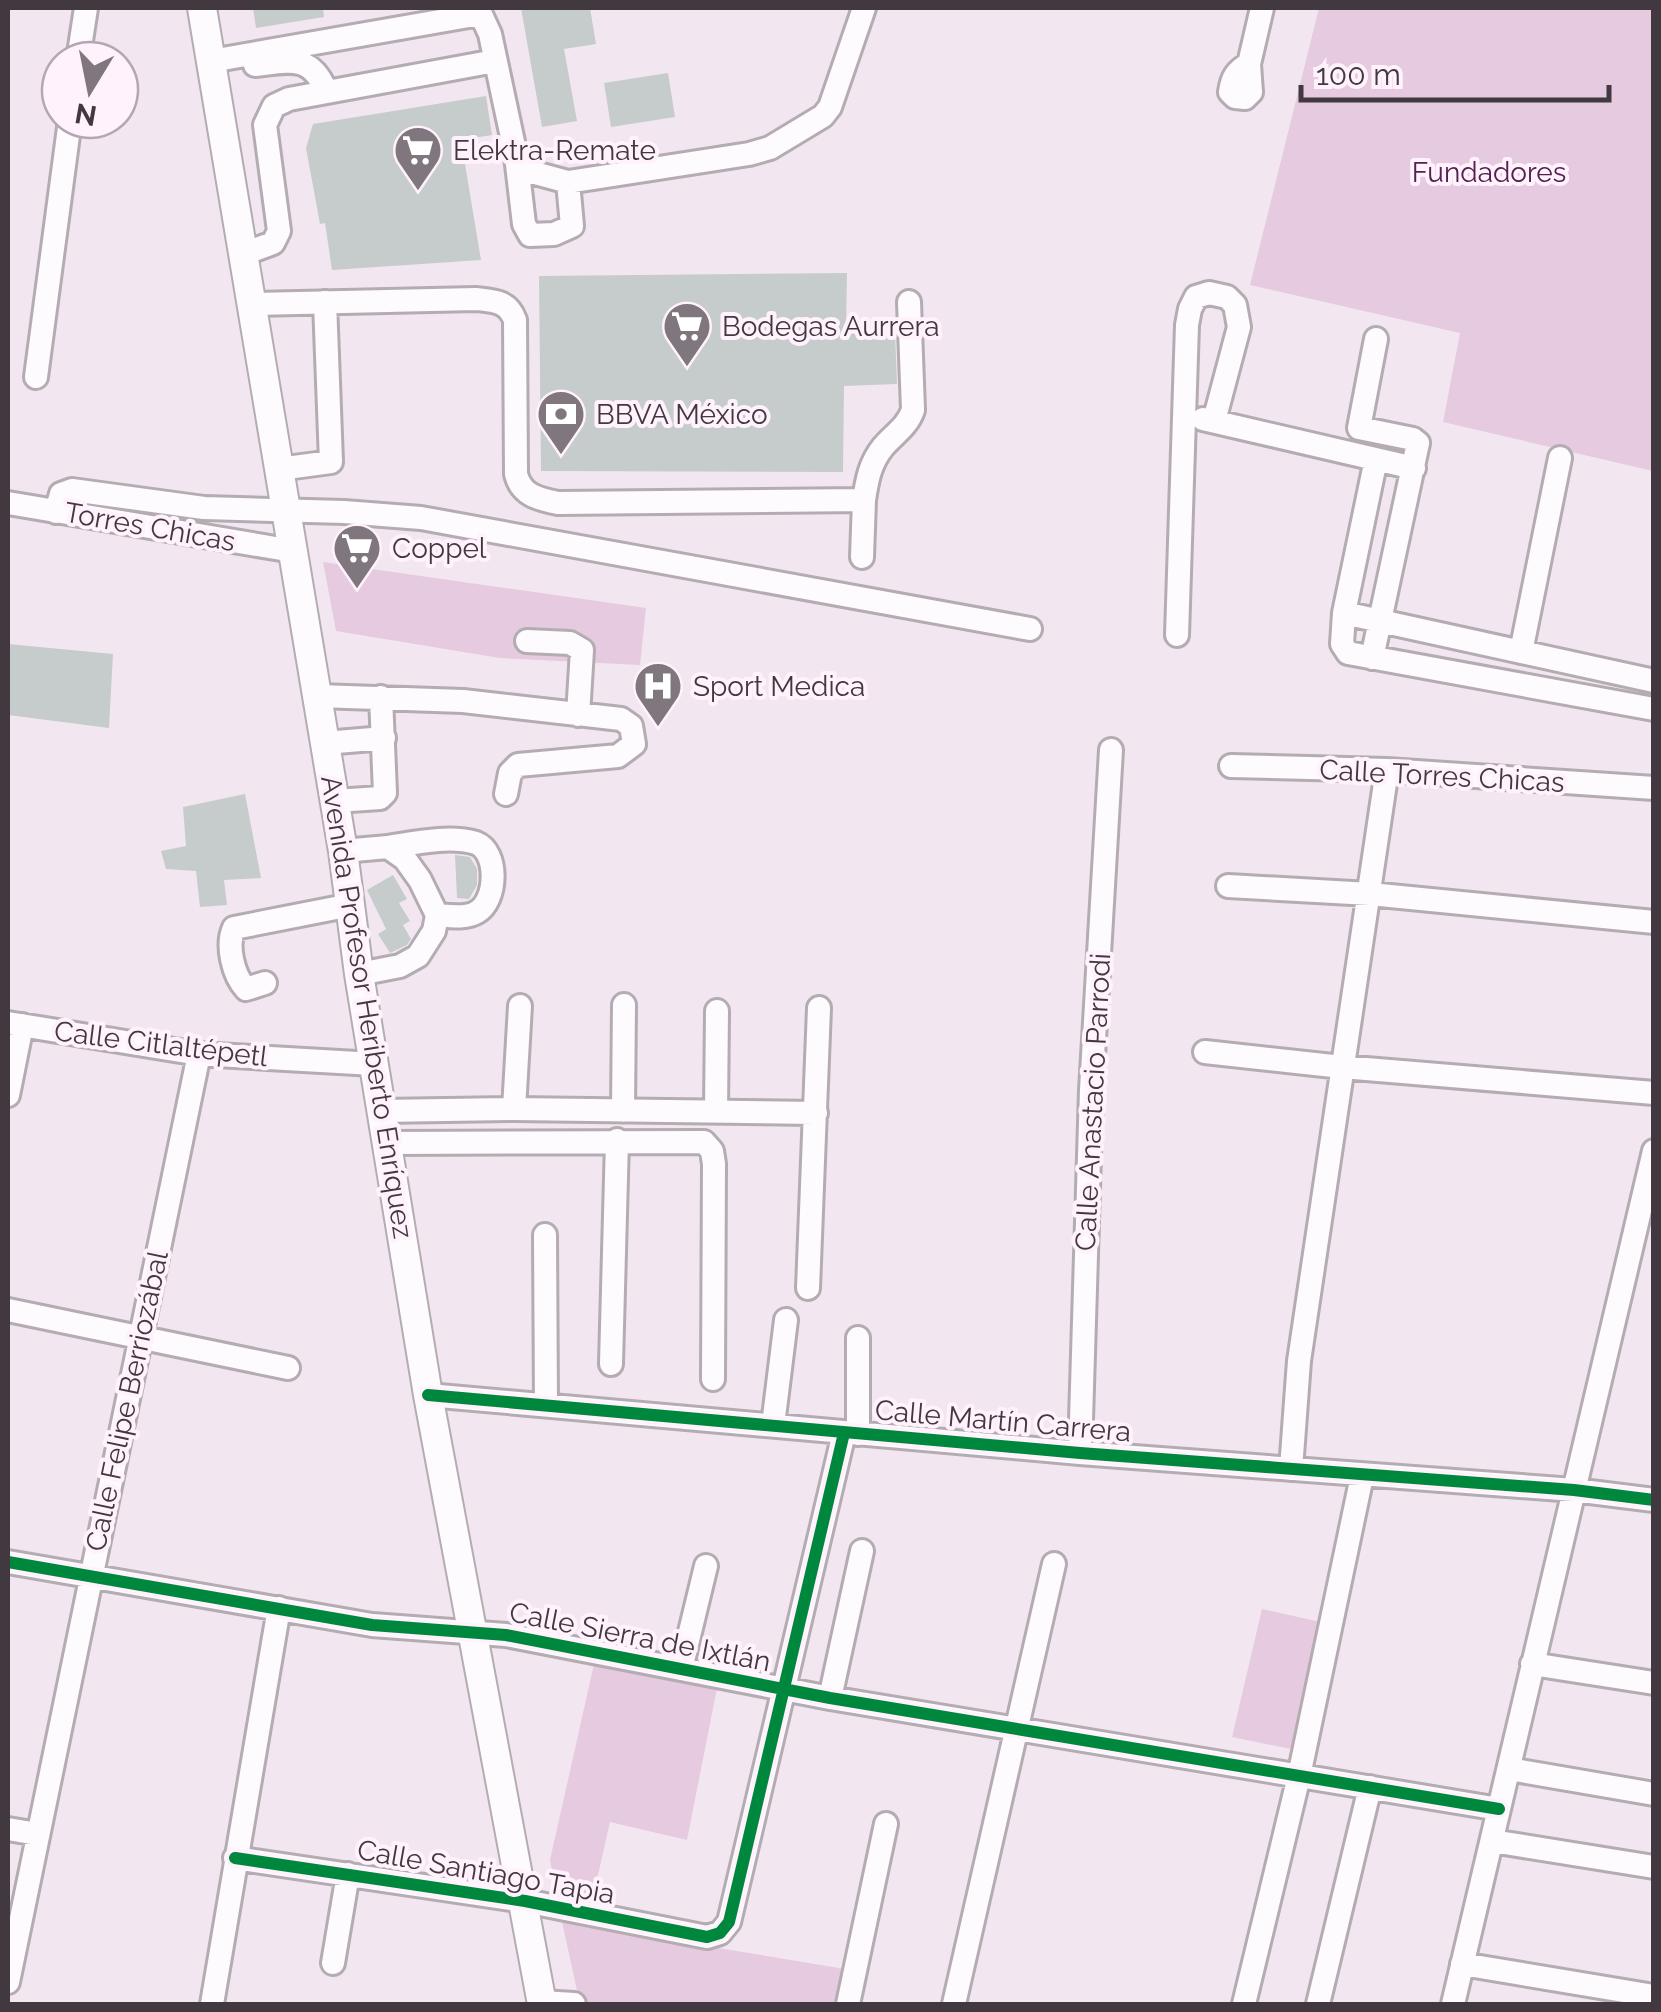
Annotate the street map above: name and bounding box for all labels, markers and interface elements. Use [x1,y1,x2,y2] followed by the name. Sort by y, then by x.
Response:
[40,40,140,140] north arrow
[1301,40,1608,102] scale bar
[1316,57,1401,92] text: 100 m
[72,96,99,132] text: N
[392,124,444,192] supermarket icon: Elektra-Remate
[453,134,656,167] place label: Elektra-Remate
[1412,156,1566,189] park label: Fundadores
[661,300,713,368] supermarket icon: Bodegas Aurrera
[722,310,939,343] place label: Bodegas Aurrera
[535,388,587,456] bank icon: BBVA México
[596,398,768,431] place label: BBVA México
[62,496,238,558] street label: Torres Chicas
[331,522,383,590] supermarket icon: Coppel
[392,532,487,565] place label: Coppel
[632,660,684,728] hospital icon: Sport Medica
[693,670,865,703] place label: Sport Medica
[1319,753,1565,799] street label: Calle Torres Chicas
[314,773,420,1241] street label: Avenida Profesor Heriberto Enríquez
[1069,952,1117,1252] street label: Calle Anastacio Parrodi
[52,1015,270,1074] street label: Calle Citlaltépetl
[79,1247,175,1554] street label: Calle Felipe Berriozábal
[874,1393,1132,1449] street label: Calle Martín Carrera
[507,1595,773,1679] street label: Calle Sierra de Ixtlán
[355,1833,617,1911] street label: Calle Santiago Tapia

